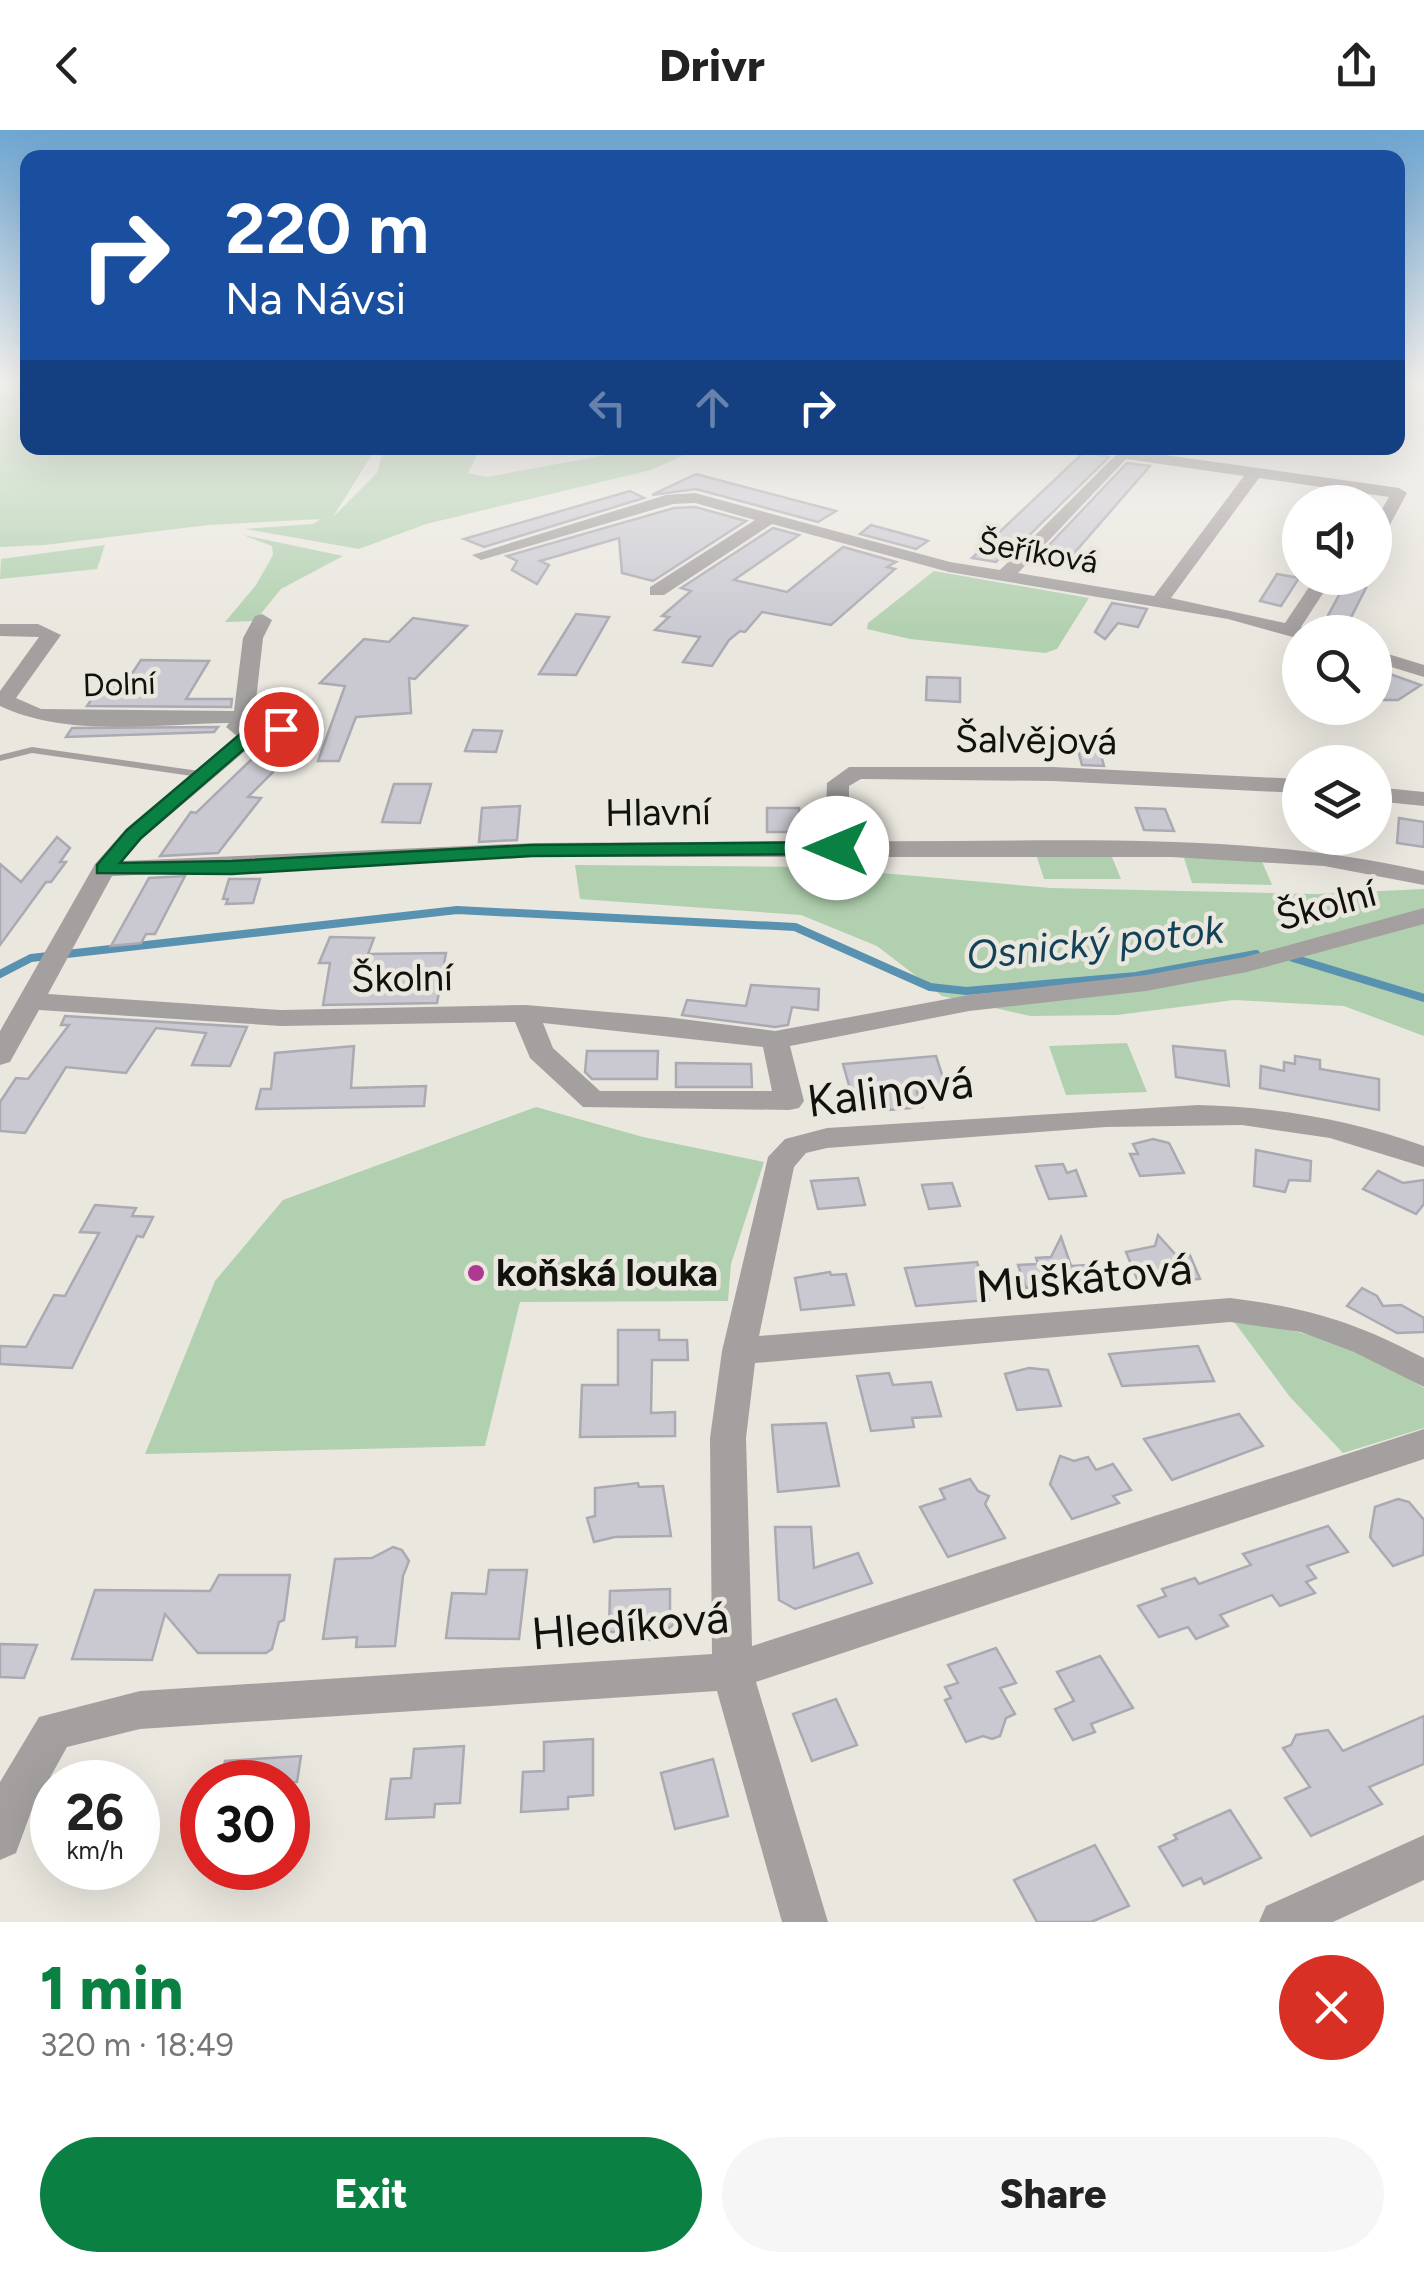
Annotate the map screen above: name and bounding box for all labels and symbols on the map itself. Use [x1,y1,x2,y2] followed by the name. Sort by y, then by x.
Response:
[975,523,1101,581] street label: Šeříková
[82,664,158,704] street label: Dolní
[239,687,324,772] pin
[955,716,1117,764] street label: Šalvějová
[605,788,713,836] street label: Hlavní
[785,796,889,900] position arrow
[1271,869,1383,940] street label: Školní
[964,904,1228,979] water label: Osnický potok
[351,954,455,1002] street label: Školní
[804,1054,976,1128] street label: Kalinová
[974,1241,1194,1313] street label: Muškátová
[496,1250,718,1296] place label: koňská louka
[465,1262,487,1284] marker: koňská louka
[529,1589,731,1661] street label: Hledíková
[180,1760,310,1890] speed limit sign: 30

